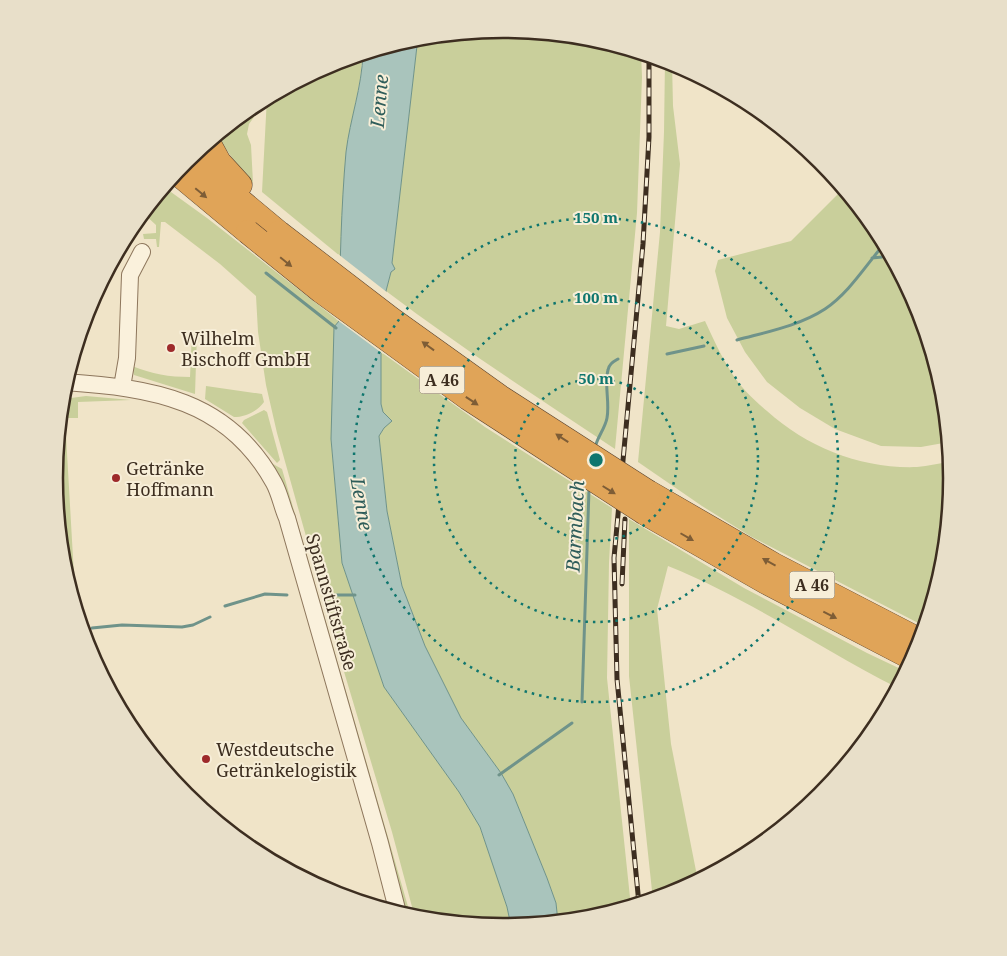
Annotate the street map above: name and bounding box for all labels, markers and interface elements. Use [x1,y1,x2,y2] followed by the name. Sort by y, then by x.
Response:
[364,73,394,130] water label: Lenne
[194,187,207,198] one-way arrow
[574,207,618,227] text: 150 m
[279,257,292,268] one-way arrow
[574,287,618,307] text: 100 m
[181,326,310,371] place label: Wilhelm Bischoff GmbH
[422,341,435,352] one-way arrow
[165,342,177,354] marker: Wilhelm Bischoff GmbH
[420,366,464,394] road number: A 46
[578,368,614,388] text: 50 m
[466,397,479,406] one-way arrow
[556,434,569,443] one-way arrow
[587,451,605,469] centre of rings
[126,456,214,501] place label: Getränke Hoffmann
[110,472,122,484] marker: Getränke Hoffmann
[344,474,379,533] water label: Lenne
[560,479,590,573] water label: Barmbach
[602,486,615,495] one-way arrow
[301,531,363,673] street label: Spannstiftstraße
[681,533,694,542] one-way arrow
[762,558,777,566] one-way arrow
[790,572,834,598] road number: A 46
[823,611,837,620] one-way arrow
[216,737,357,782] place label: Westdeutsche Getränkelogistik
[200,753,212,765] marker: Westdeutsche Getränkelogistik

